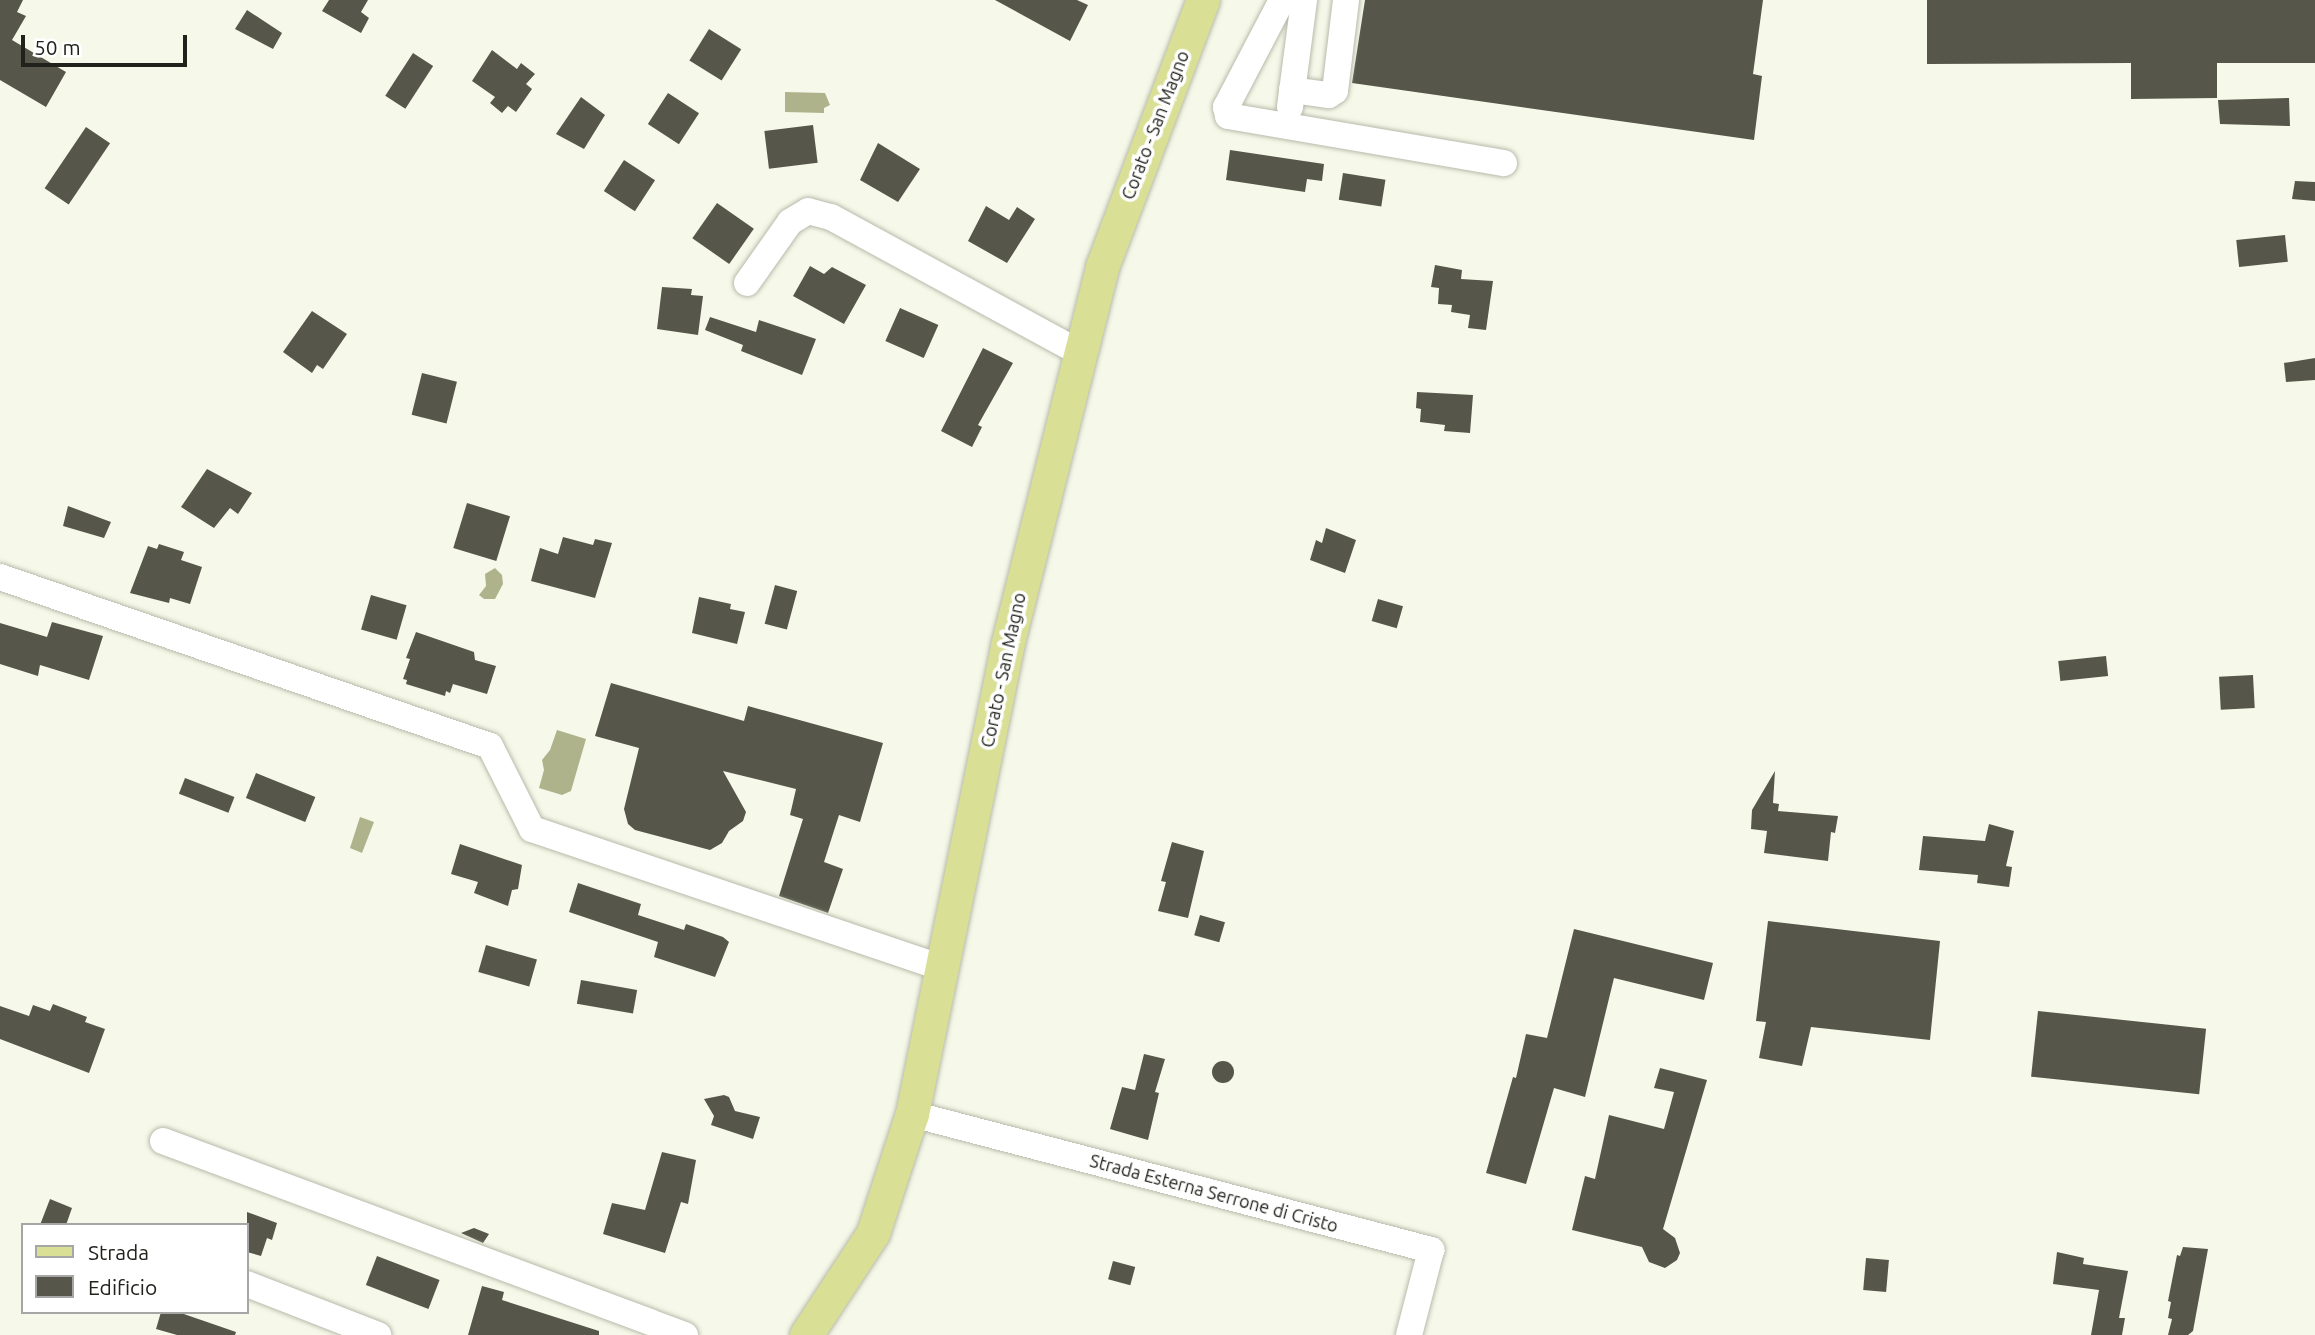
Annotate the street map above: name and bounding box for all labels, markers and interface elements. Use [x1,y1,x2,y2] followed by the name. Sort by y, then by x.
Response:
[24,21,191,65] scale bar
[34,35,81,59] text: 50 m
[1117,47,1193,203] street label: Corato - San Magno
[976,591,1030,749] street label: Corato - San Magno
[1087,1149,1341,1237] street label: Strada Esterna Serrone di Cristo
[21,1223,248,1314] legend
[88,1240,149,1264] text: Strada
[88,1275,157,1299] text: Edificio

